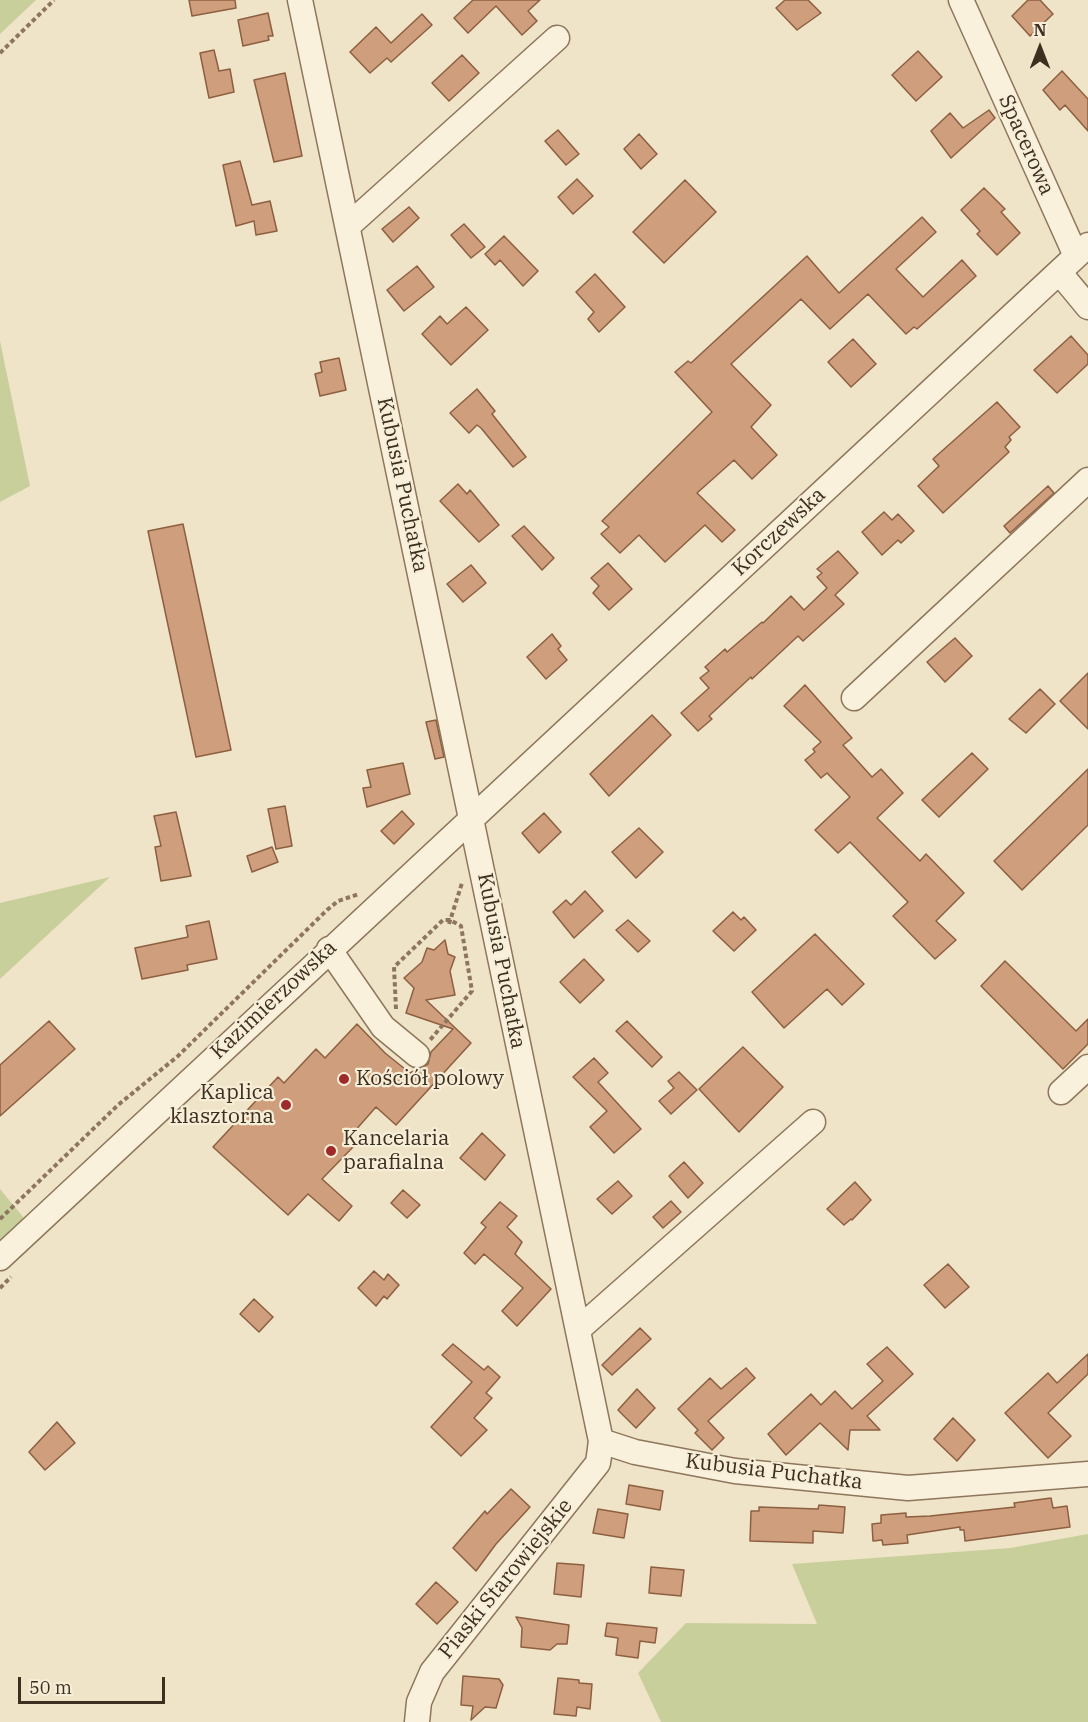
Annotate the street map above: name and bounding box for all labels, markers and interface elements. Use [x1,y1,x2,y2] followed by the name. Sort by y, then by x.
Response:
[1010,18,1070,78] north arrow
[1034,20,1046,40] text: N
[993,91,1059,199] street label: Spacerowa
[371,395,433,575] street label: Kubusia Puchatka
[727,482,831,582] street label: Korczewska
[472,871,530,1051] street label: Kubusia Puchatka
[206,935,342,1065] street label: Kazimierzowska
[356,1066,504,1092] place label: Kościół polowy
[337,1072,351,1086] marker: Kościół polowy
[170,1080,274,1130] place label: Kaplica klasztorna
[279,1098,293,1112] marker: Kaplica klasztorna
[343,1126,449,1176] place label: Kancelaria parafialna
[324,1144,338,1158] marker: Kancelaria parafialna
[684,1449,864,1495] street label: Kubusia Puchatka
[434,1494,578,1664] street label: Piaski Starowiejskie
[21,1665,168,1703] scale bar
[29,1676,72,1699] text: 50 m

